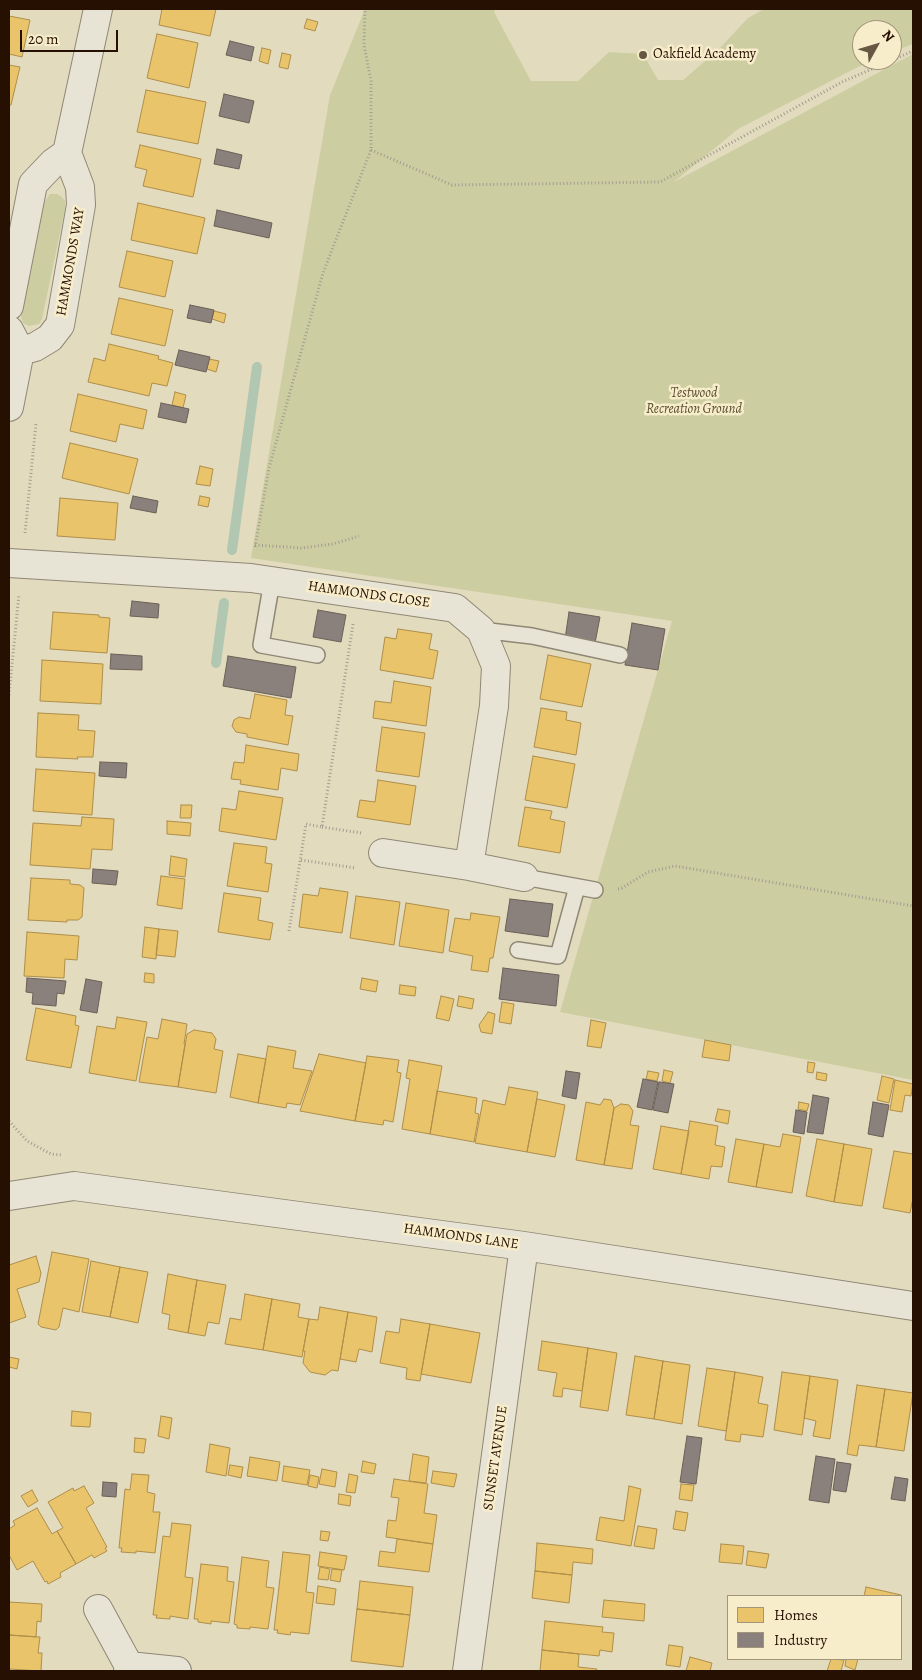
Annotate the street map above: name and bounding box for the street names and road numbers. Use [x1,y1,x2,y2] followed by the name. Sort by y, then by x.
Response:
[53,207,89,317] street label: HAMMONDS WAY
[307,578,431,612] street label: HAMMONDS CLOSE
[402,1221,520,1253] street label: HAMMONDS LANE
[480,1405,512,1511] street label: SUNSET AVENUE

